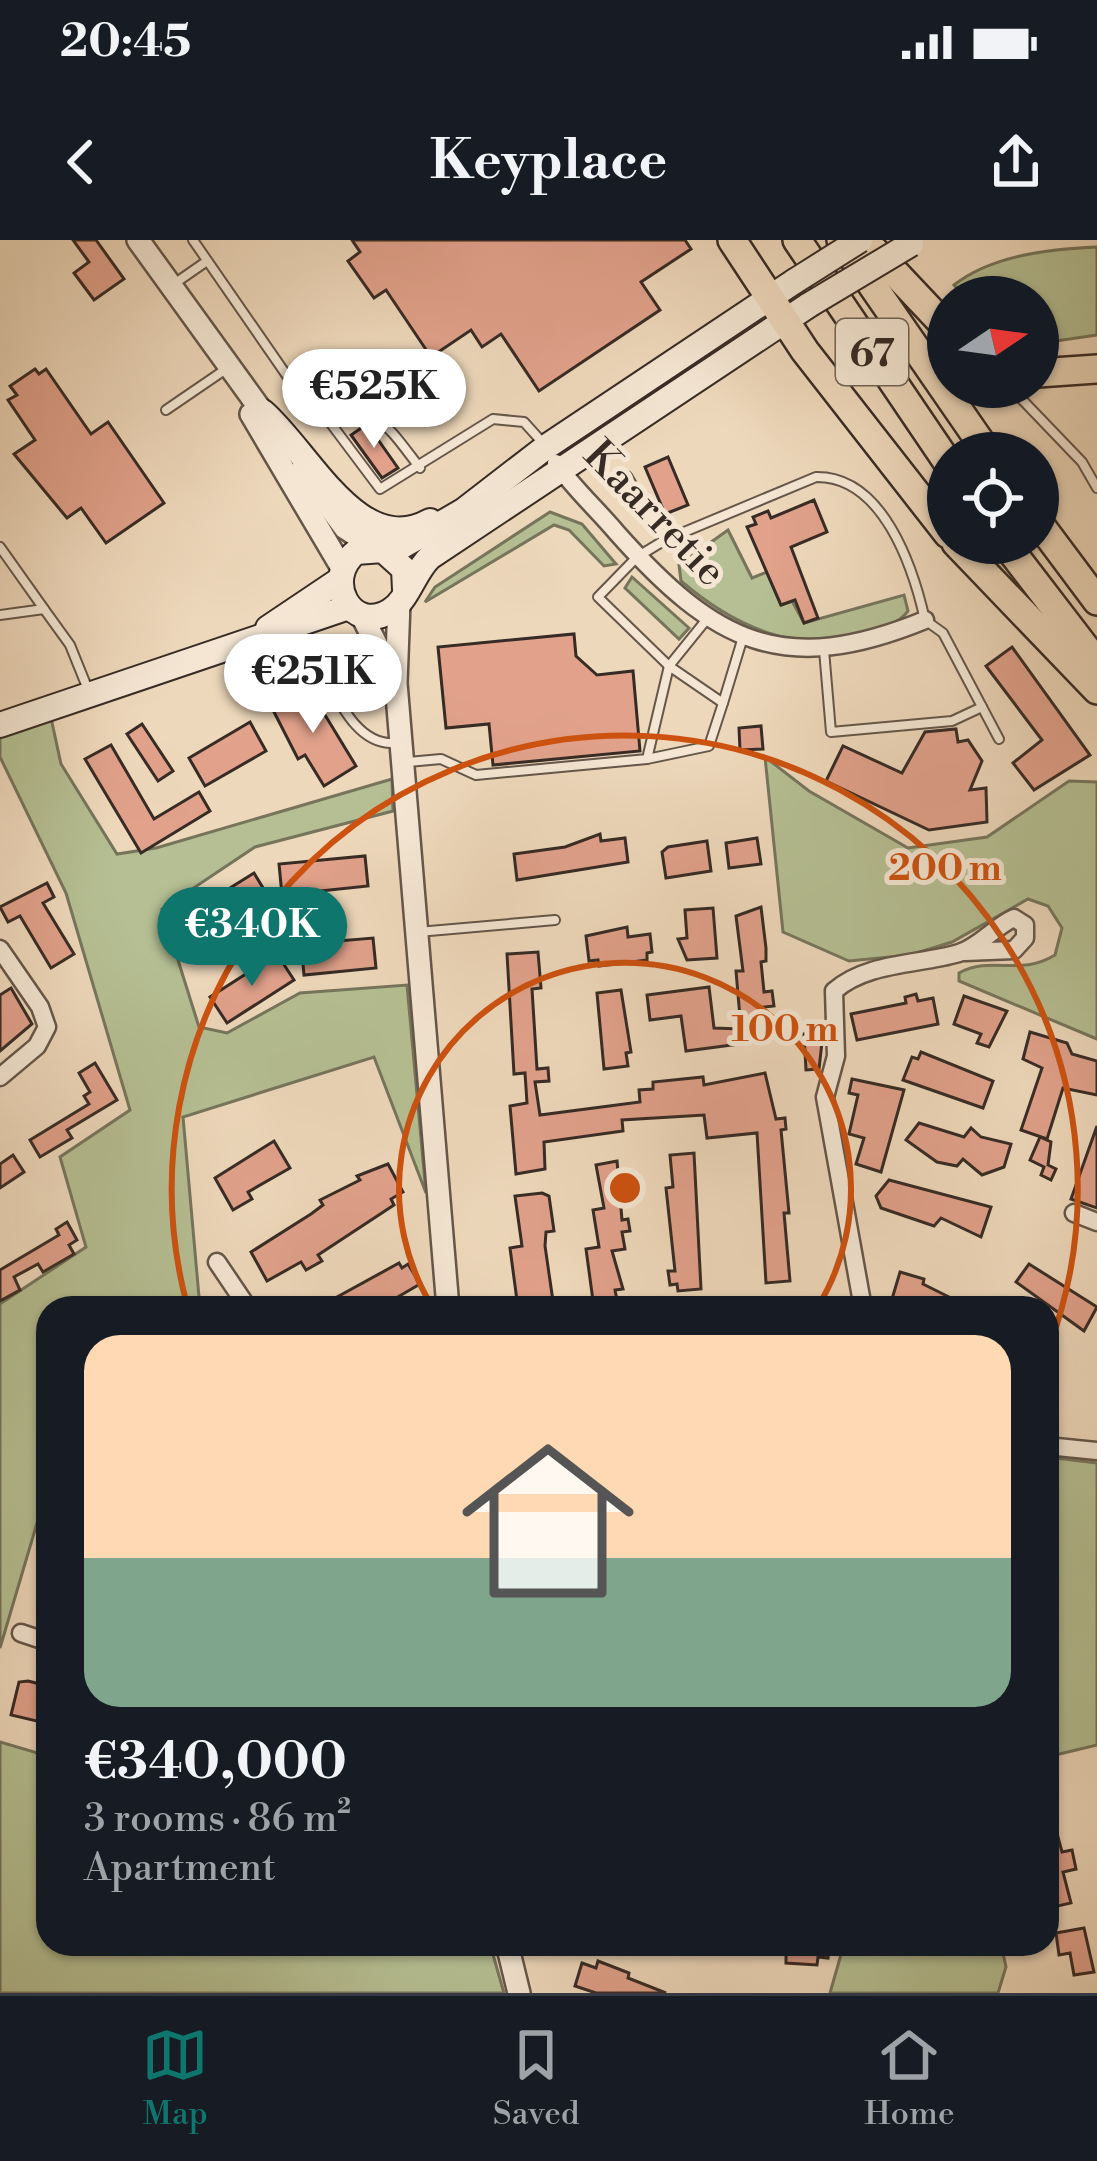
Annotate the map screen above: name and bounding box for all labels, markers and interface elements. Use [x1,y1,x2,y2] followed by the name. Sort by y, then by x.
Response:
[60,14,191,71] text: 20:45
[430,128,667,196] text: Keyplace
[48,129,114,195] icon: back
[983,129,1049,195] icon: share
[927,276,1059,408] north arrow
[927,276,1059,564] map controls
[836,319,908,385] road number: 67
[290,349,458,451] pin: €525K
[309,363,439,412] text: €525K
[572,430,737,598] street label: Kaarretie
[927,432,1059,564] button: locate
[229,634,397,736] pin: €251K
[251,648,375,697] text: €251K
[888,847,1002,892] text: 200 m
[168,887,336,989] pin: €340K
[184,901,320,950] text: €340K
[732,1008,839,1053] text: 100 m
[604,1167,646,1209] centre of rings
[440,1413,656,1629] icon: home
[84,1731,347,1795] text: €340,000
[84,1795,351,1844] text: 3 rooms · 86 m²
[84,1844,276,1893] text: Apartment
[142,2022,208,2135] tab: Map
[493,2022,580,2135] tab: Saved
[864,2022,955,2135] tab: Home

